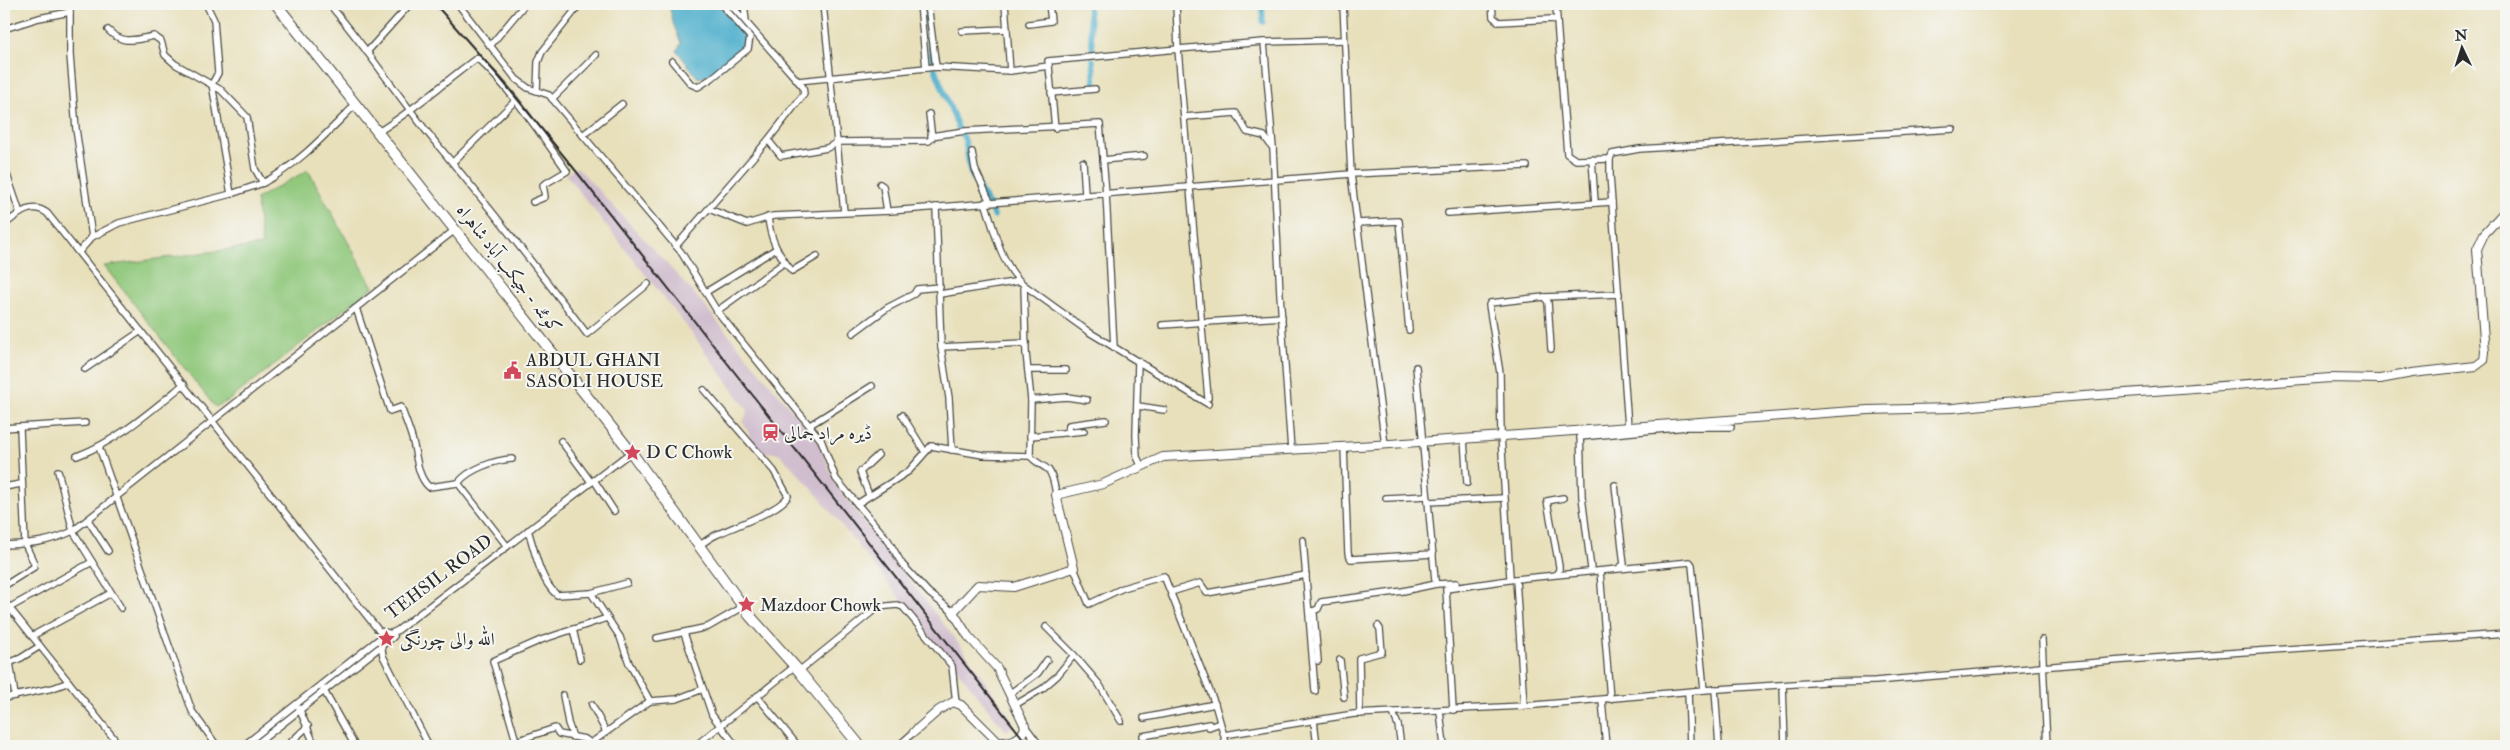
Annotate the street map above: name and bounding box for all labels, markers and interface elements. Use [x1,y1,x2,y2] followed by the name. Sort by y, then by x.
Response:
[2438,22,2488,72] north arrow
[2453,27,2468,45] text: N
[451,200,567,338] street label: کوئٹہ - جیکب آباد شاہراہ
[525,349,663,393] place label: ABDUL GHANI SASOLI HOUSE
[502,360,522,380] public building icon: ABDUL GHANI SASOLI HOUSE
[784,422,872,446] place label: ڈیرہ مراد جمالی
[760,423,780,443] station icon: ڈیرہ مراد جمالی
[646,441,733,464] place label: D C Chowk
[622,442,642,462] place icon: D C Chowk
[381,529,497,625] street label: TEHSIL ROAD
[760,594,881,617] place label: Mazdoor Chowk
[736,595,756,615] place icon: Mazdoor Chowk
[400,625,495,652] place label: اللہ والی چورنگی
[376,629,396,649] place icon: اللہ والی چورنگی

